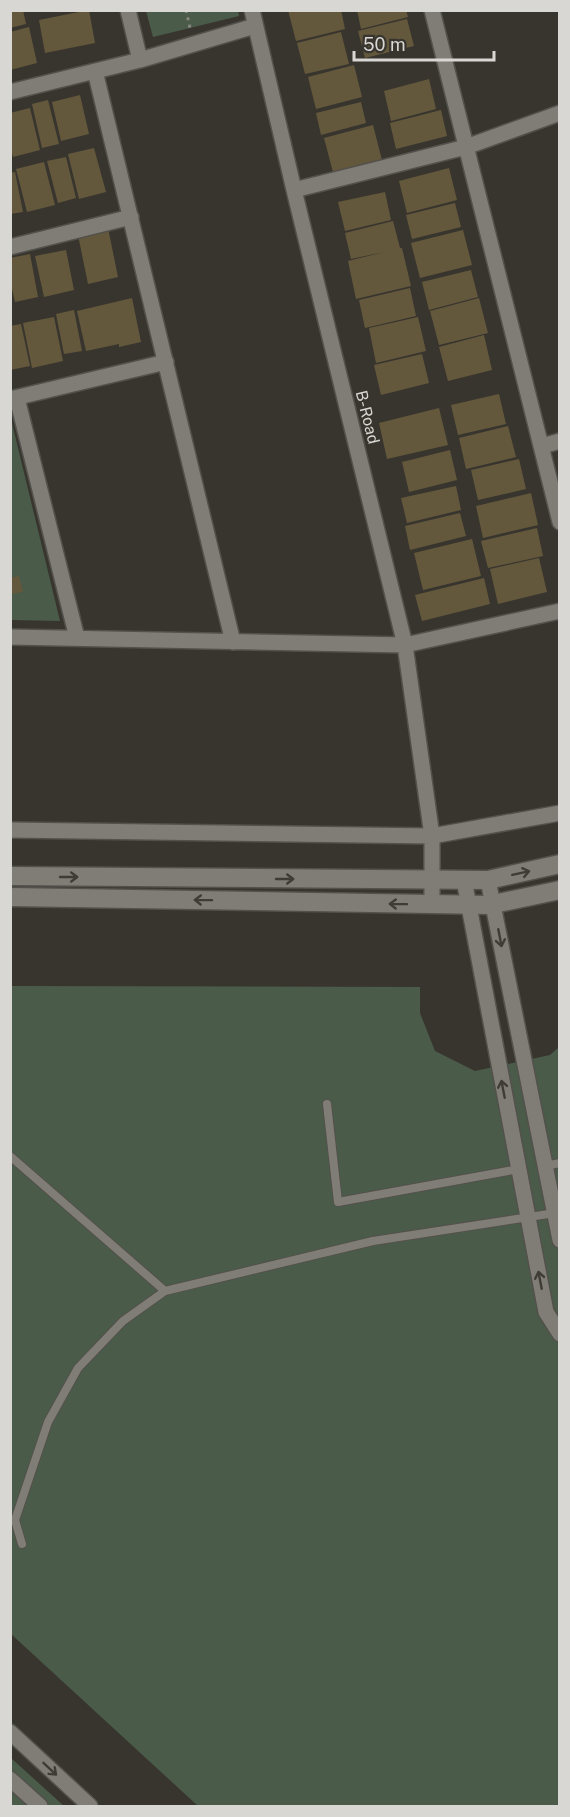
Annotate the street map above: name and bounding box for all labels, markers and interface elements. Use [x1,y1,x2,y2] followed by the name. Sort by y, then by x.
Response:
[354,24,494,62] scale bar
[363,34,406,55] text: 50 m
[352,388,383,446] street label: B-Road
[511,867,530,878] one-way arrow
[58,871,78,883] one-way arrow
[274,873,294,885] one-way arrow
[193,895,213,906] one-way arrow
[388,898,408,910] one-way arrow
[495,927,506,947] one-way arrow
[497,1079,508,1099] one-way arrow
[534,1271,545,1291] one-way arrow
[43,1762,58,1777] one-way arrow

